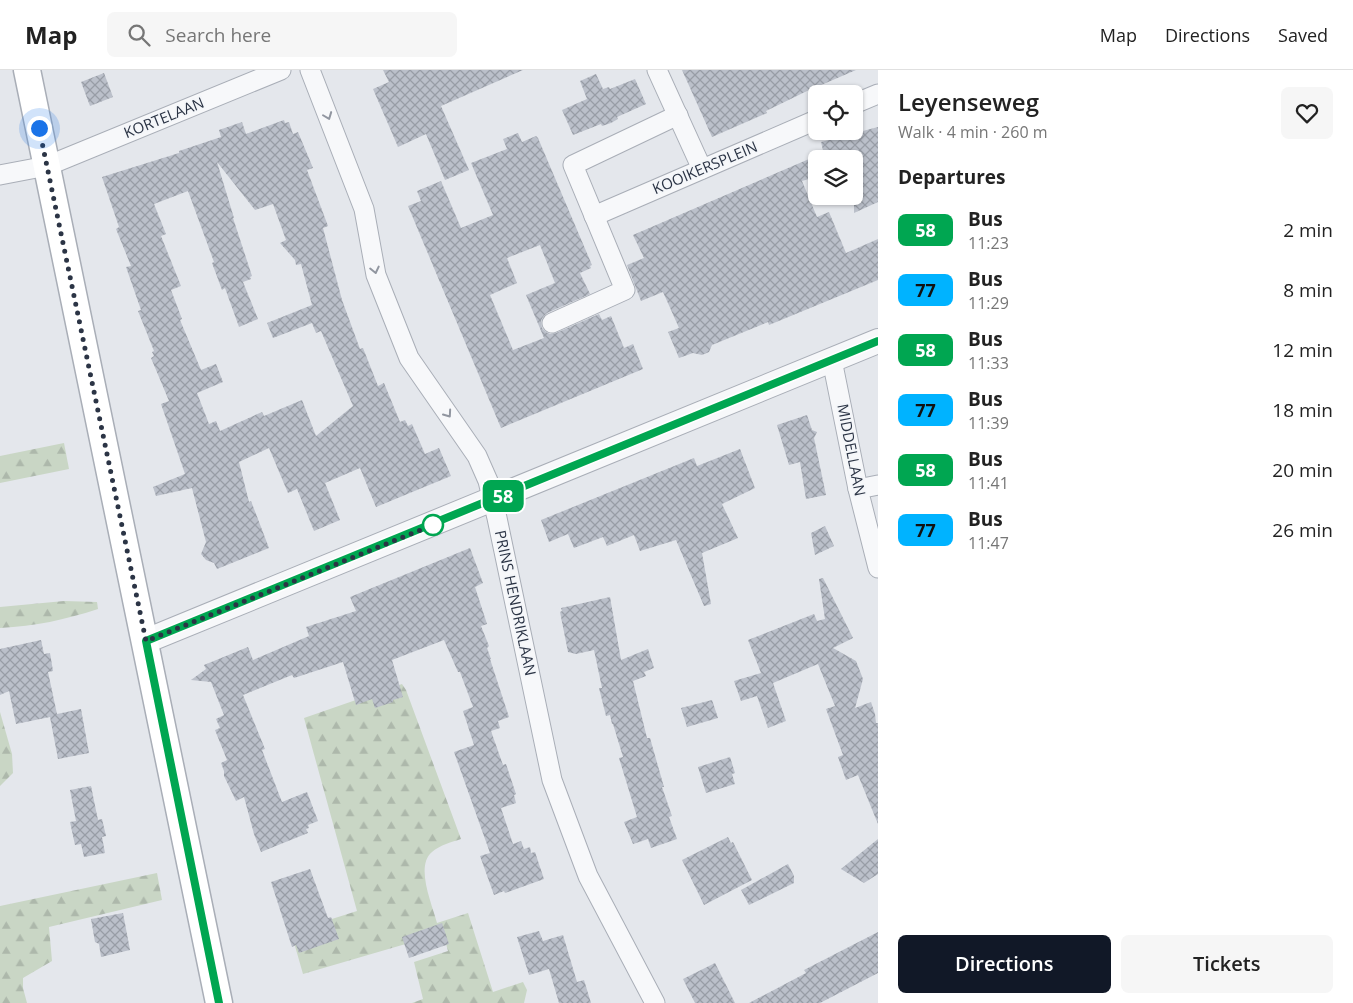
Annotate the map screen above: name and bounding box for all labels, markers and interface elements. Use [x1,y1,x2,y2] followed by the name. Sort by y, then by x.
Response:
[107,12,457,57] search box
[25,18,77,51] text: Map
[125,21,153,49] icon: search
[165,22,271,48] text: Search here
[1100,23,1137,47] text: Map
[1165,23,1250,47] text: Directions
[1278,23,1328,47] text: Saved
[808,85,863,205] map controls
[808,85,863,140] button: locate
[898,85,1039,118] text: Leyenseweg
[1281,87,1333,139] button: heart
[121,92,207,142] street label: KORTELAAN
[322,111,332,119] one-way arrow
[27,116,52,141] your location
[898,121,1048,143] text: Walk · 4 min · 260 m
[649,136,760,198] street label: KOOIKERSPLEIN
[808,150,863,205] button: layers
[898,164,1005,190] text: Departures
[968,206,1003,232] text: Bus
[1283,217,1333,243] text: 2 min
[915,218,936,242] text: 58
[968,232,1009,254] text: 11:23
[369,266,380,275] one-way arrow
[968,266,1003,292] text: Bus
[1283,277,1333,303] text: 8 min
[915,278,936,302] text: 77
[968,292,1009,314] text: 11:29
[968,326,1003,352] text: Bus
[1272,337,1333,363] text: 12 min
[915,338,936,362] text: 58
[968,352,1009,374] text: 11:33
[968,386,1003,412] text: Bus
[1272,397,1333,423] text: 18 min
[915,398,936,422] text: 77
[833,402,871,498] street label: MIDDELLAAN
[442,408,451,418] one-way arrow
[968,412,1009,434] text: 11:39
[968,446,1003,472] text: Bus
[1272,457,1333,483] text: 20 min
[915,458,936,482] text: 58
[968,472,1009,494] text: 11:41
[480,480,526,512] line badge: 58
[493,484,513,508] text: 58
[968,506,1003,532] text: Bus
[422,514,444,536] unlabelled marker
[1272,517,1333,543] text: 26 min
[915,518,936,542] text: 77
[491,528,541,677] street label: PRINS HENDRIKLAAN
[968,532,1009,554] text: 11:47
[898,935,1111,993] button: Directions
[1121,935,1333,993] button: Tickets

